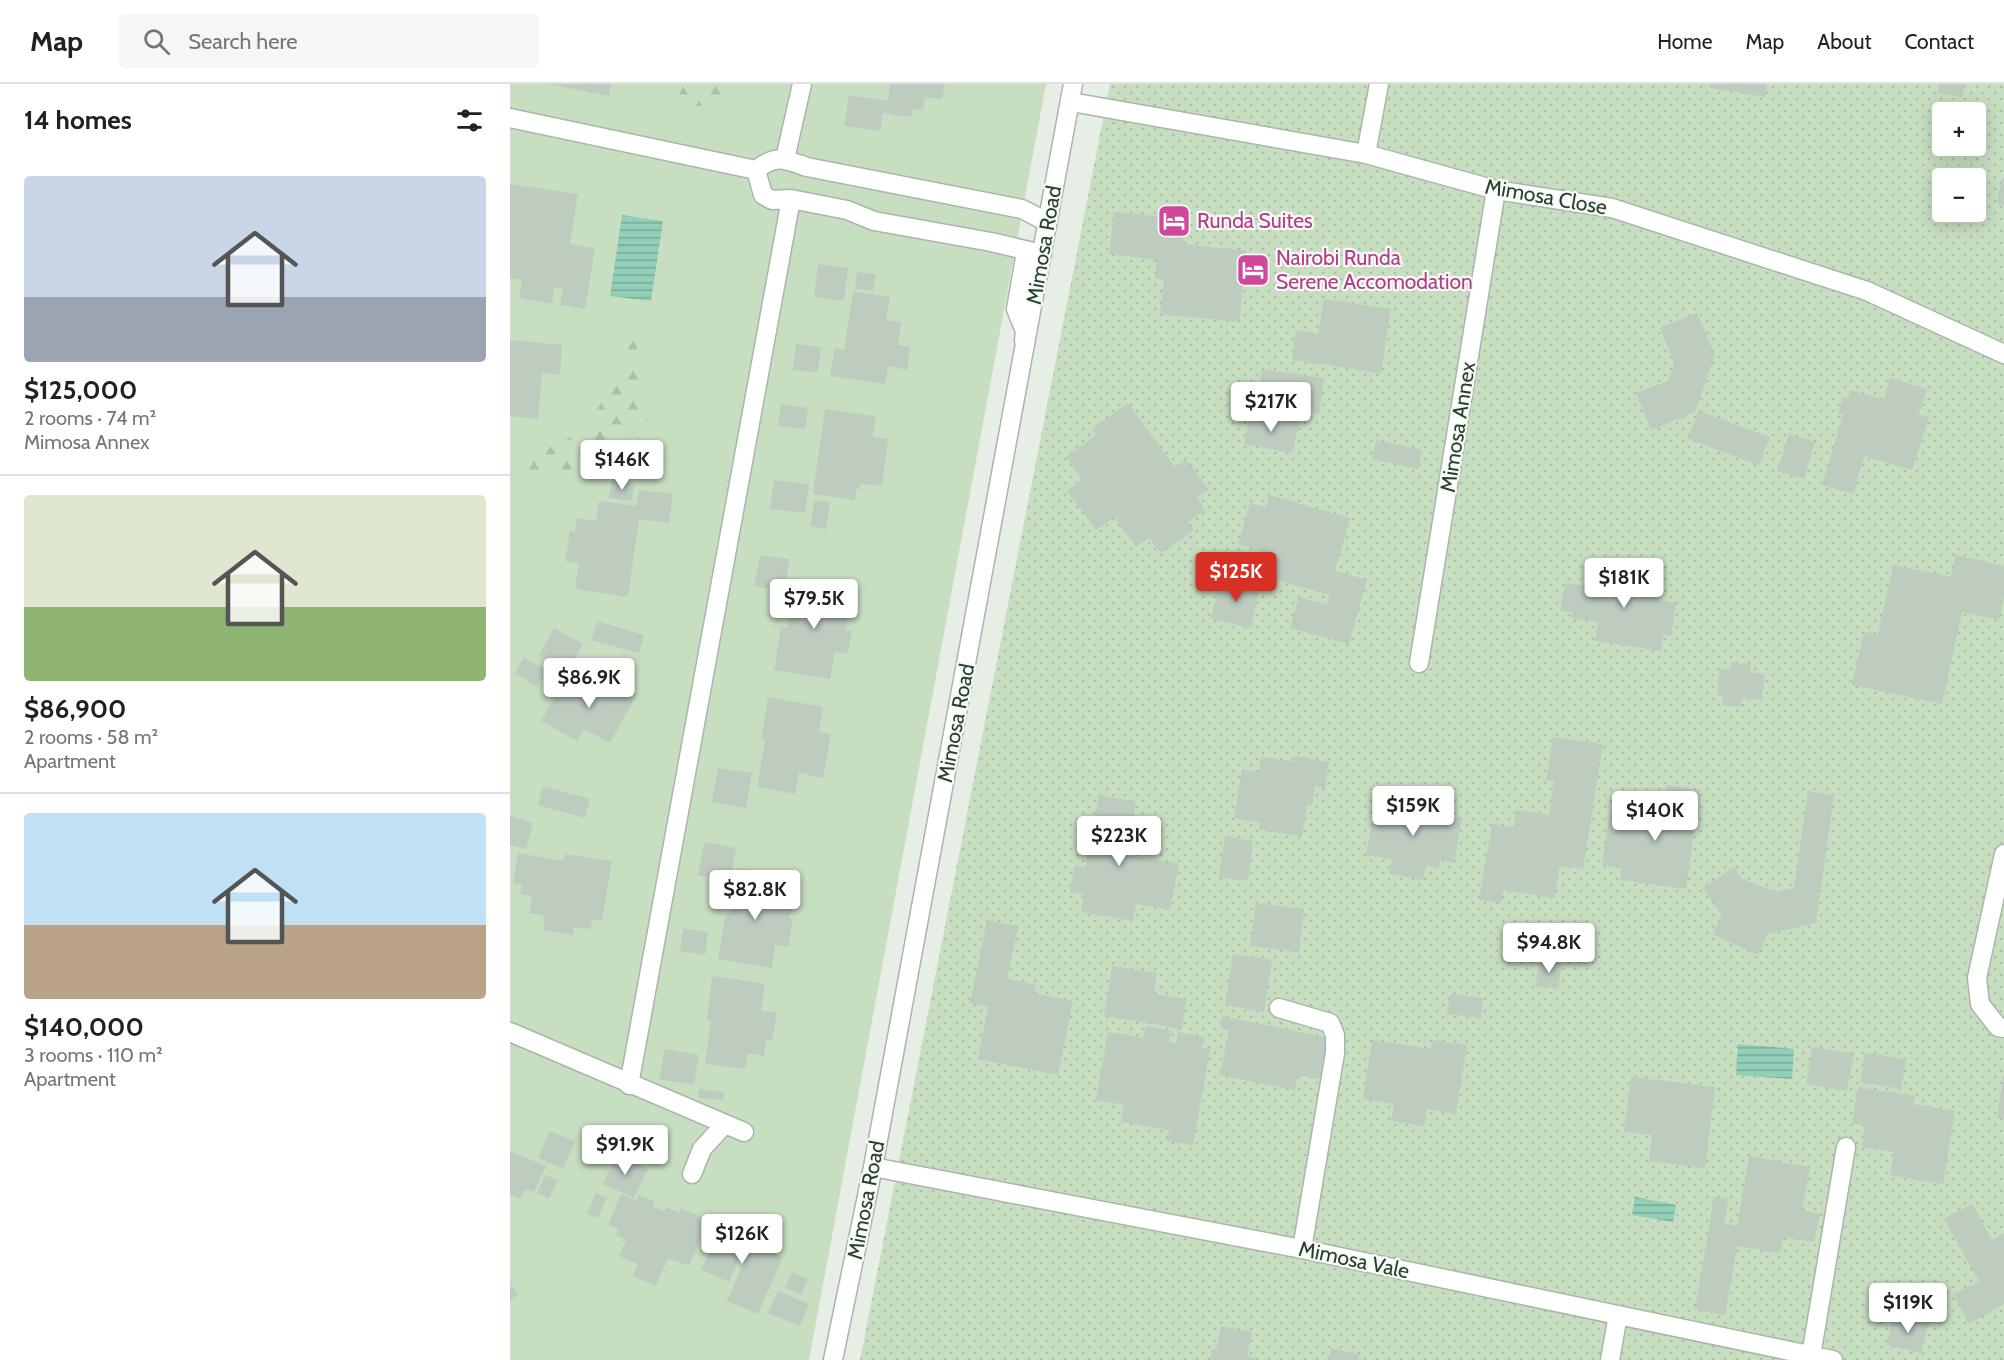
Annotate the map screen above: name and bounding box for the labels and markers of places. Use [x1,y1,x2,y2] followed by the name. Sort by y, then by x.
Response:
[1156,203,1192,239] hotel icon: Runda Suites
[1197,208,1313,233] place label: Runda Suites
[1276,245,1473,294] place label: Nairobi Runda Serene Accomodation
[1235,252,1271,288] hotel icon: Nairobi Runda Serene Accomodation
[1229,382,1313,433] pin: $217K
[580,440,664,491] pin: $146K
[1194,552,1278,603] pin: $125K
[1582,558,1666,609] pin: $181K
[765,579,863,630] pin: $79.5K
[540,658,638,709] pin: $86.9K
[1371,786,1455,837] pin: $159K
[1613,791,1697,842] pin: $140K
[1077,816,1161,867] pin: $223K
[706,870,804,921] pin: $82.8K
[1500,923,1598,974] pin: $94.8K
[576,1125,674,1176] pin: $91.9K
[700,1214,784,1265] pin: $126K
[1866,1283,1950,1334] pin: $119K

